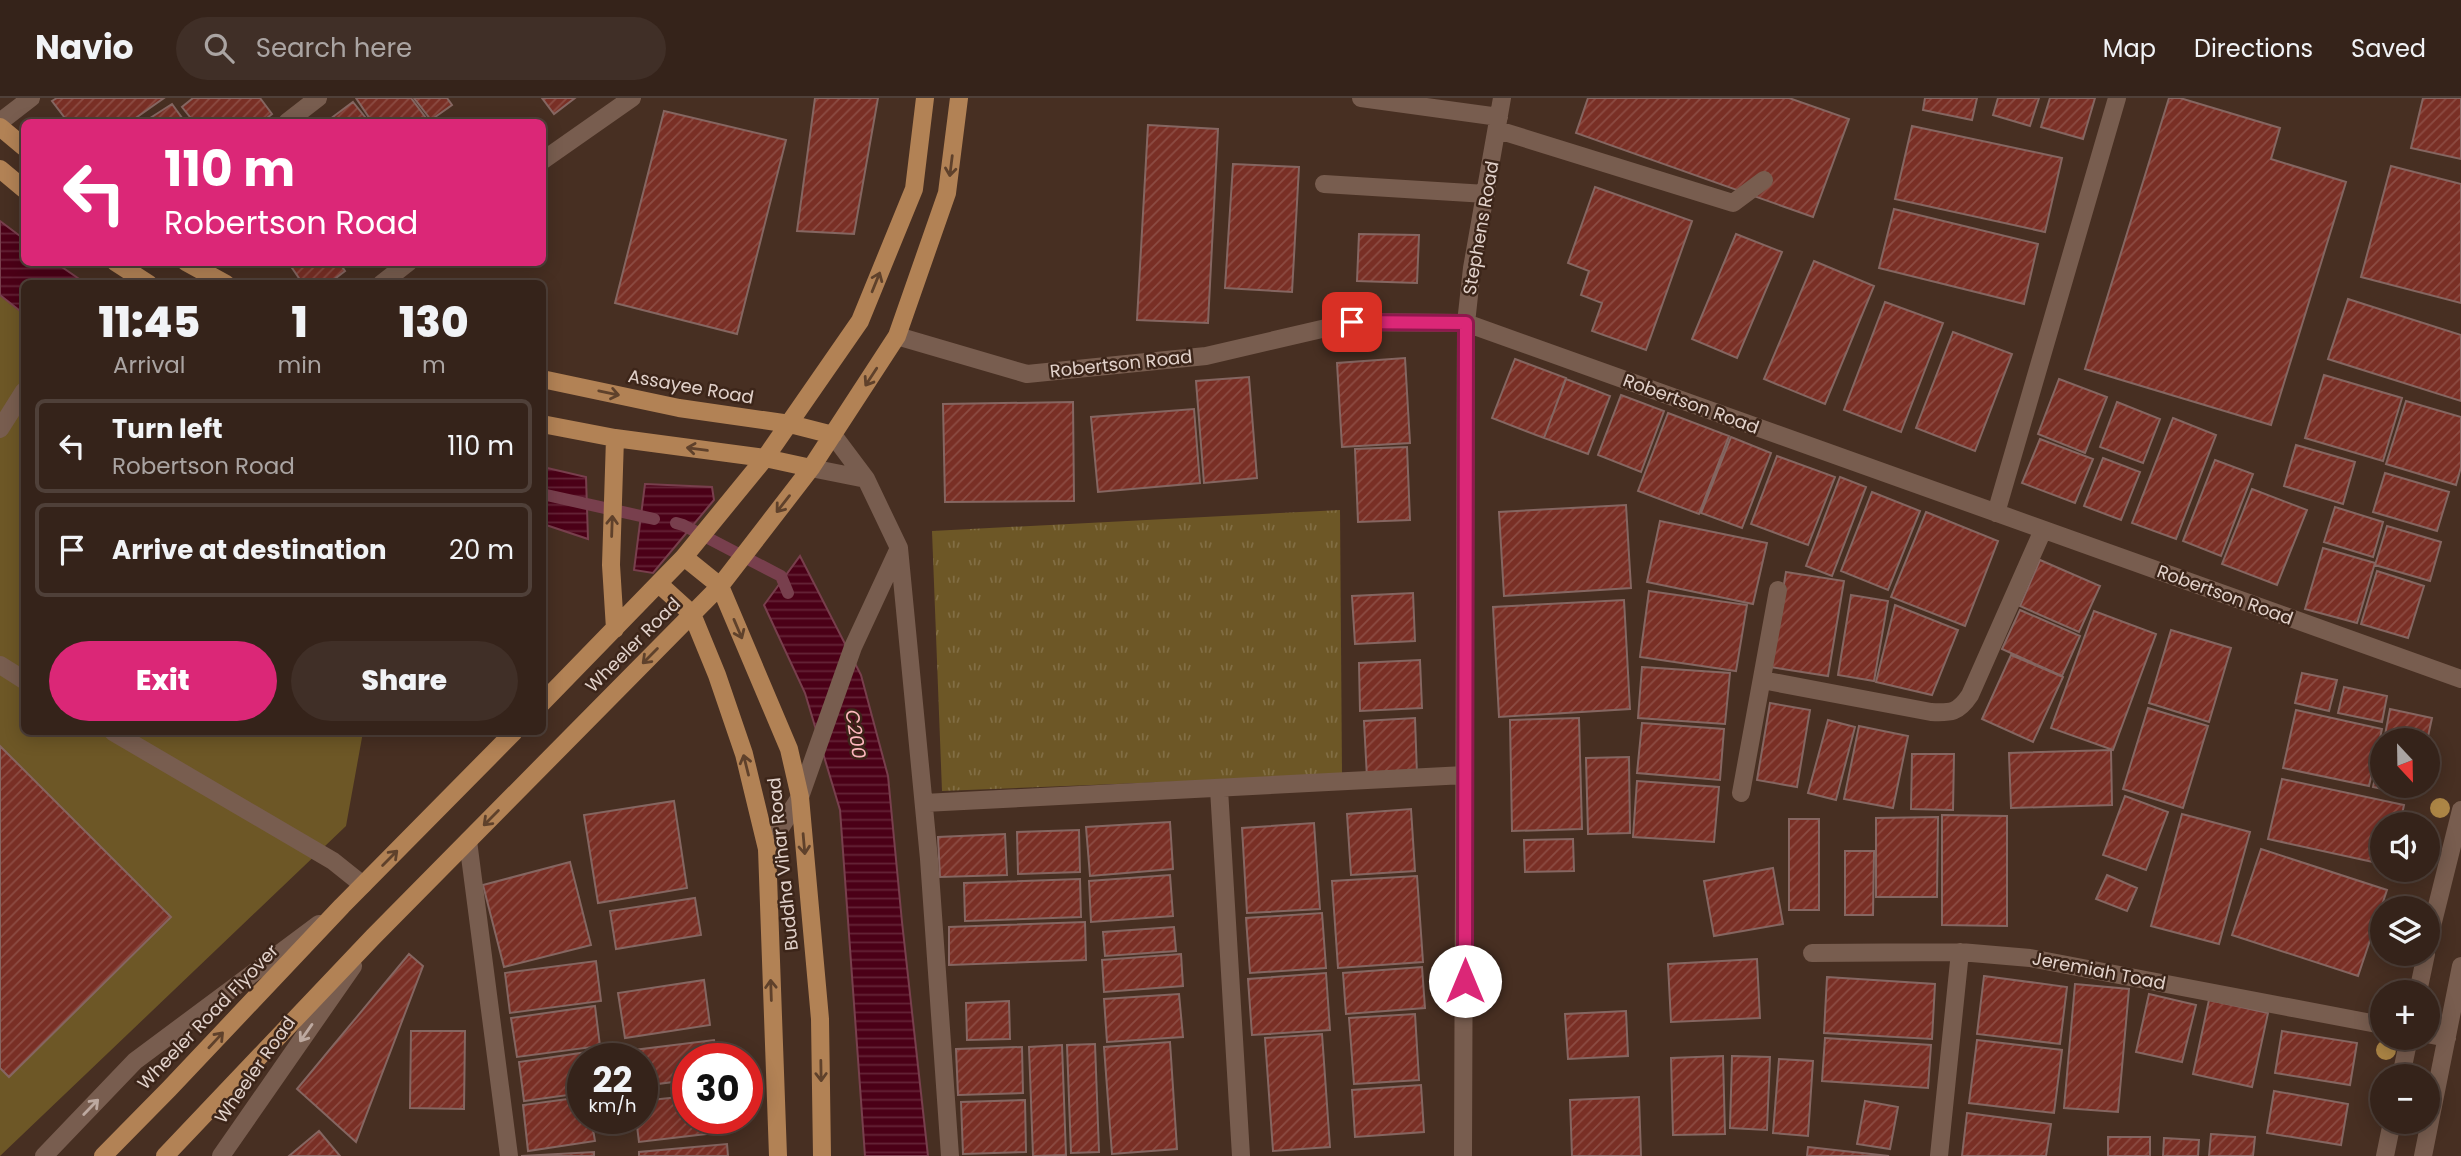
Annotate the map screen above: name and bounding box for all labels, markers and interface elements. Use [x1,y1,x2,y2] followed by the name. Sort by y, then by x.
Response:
[176,17,666,80] search box
[35,24,134,71] text: Navio
[200,29,238,67] icon: search
[256,30,412,66] text: Search here
[2103,32,2156,65] text: Map
[2194,32,2313,65] text: Directions
[2351,32,2426,65] text: Saved
[164,135,295,203] text: 110 m
[49,147,140,238] icon: left
[944,154,957,177] one-way arrow
[1456,159,1505,297] street label: Stephens Road
[164,200,418,245] text: Robertson Road
[870,272,883,294] one-way arrow
[1322,292,1382,352] pin
[98,293,200,352] text: 11:45
[291,293,308,352] text: 1
[399,293,469,352] text: 130
[1333,303,1371,341] icon: arrive
[1048,344,1193,383] street label: Robertson Road
[113,349,186,381] text: Arrival
[278,349,322,381] text: min
[422,349,446,381] text: m
[626,363,756,410] street label: Assayee Road
[864,366,878,386] one-way arrow
[1620,367,1763,440] street label: Robertson Road
[597,387,620,401] one-way arrow
[112,411,223,447] text: Turn left
[53,427,91,465] icon: left
[447,428,514,464] text: 110 m
[686,443,709,456] one-way arrow
[112,450,295,482] text: Robertson Road
[775,495,790,513] one-way arrow
[605,514,619,537] one-way arrow
[53,531,91,569] icon: arrive
[112,532,387,568] text: Arrive at destination
[449,532,514,568] text: 20 m
[2154,558,2297,631] street label: Robertson Road
[579,591,686,698] street label: Wheeler Road
[732,618,745,639] one-way arrow
[49,641,277,721] button: Exit
[291,641,518,721] button: Share
[642,648,659,665] one-way arrow
[838,708,873,761] water label: C200
[2370,728,2440,798] north arrow
[2370,728,2440,1134] map controls
[739,754,752,777] one-way arrow
[761,776,804,952] street label: Buddha Vihar Road
[482,810,499,827] one-way arrow
[2370,812,2440,882] button: sound
[798,833,811,855] one-way arrow
[382,849,399,866] one-way arrow
[2370,896,2440,966] button: layers
[133,940,283,1094] street label: Wheeler Road Flyover
[1428,944,1502,1018] position arrow
[2030,945,2168,996] street label: Jeremiah Toad
[765,979,778,1002] one-way arrow
[2370,980,2440,1050] button: +
[210,1012,300,1128] street label: Wheeler Road
[299,1023,313,1043] one-way arrow
[208,1032,225,1049] one-way arrow
[672,1043,763,1134] speed limit sign: 30
[593,1055,632,1104] text: 22
[814,1060,827,1083] one-way arrow
[2370,1064,2440,1134] button: −
[589,1093,636,1118] text: km/h
[83,1099,100,1116] one-way arrow

